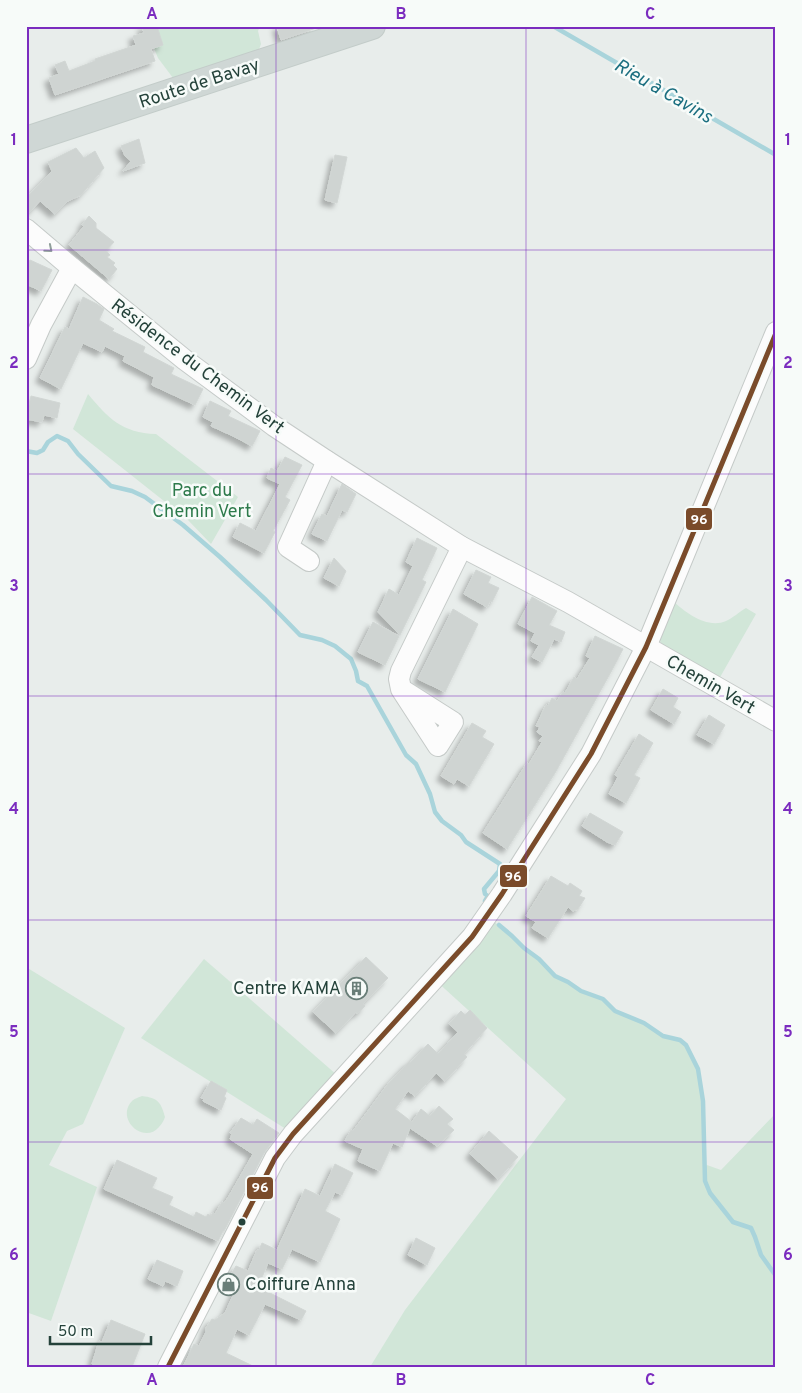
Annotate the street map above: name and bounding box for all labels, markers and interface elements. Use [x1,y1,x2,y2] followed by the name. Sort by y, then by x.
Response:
[146,5,158,25] text: A
[395,5,407,25] text: B
[645,5,655,25] text: C
[136,54,263,115] street label: Route de Bavay
[610,54,717,130] water label: Rieu à Cavins
[11,131,17,151] text: 1
[785,131,791,151] text: 1
[43,243,52,251] one-way arrow
[106,294,288,440] street label: Résidence du Chemin Vert
[9,354,19,374] text: 2
[783,354,793,374] text: 2
[152,480,252,524] park label: Parc du Chemin Vert
[685,507,713,531] line badge: 96
[690,512,708,529] text: 96
[9,577,19,597] text: 3
[783,577,793,597] text: 3
[661,651,759,720] street label: Chemin Vert
[9,800,19,820] text: 4
[783,800,793,820] text: 4
[499,864,528,888] line badge: 96
[504,869,522,886] text: 96
[345,976,369,1000] building icon: Centre KAMA
[233,978,341,1001] place label: Centre KAMA
[9,1023,19,1043] text: 5
[783,1023,793,1043] text: 5
[246,1176,274,1200] line badge: 96
[251,1180,269,1197] text: 96
[237,1217,247,1227] unlabelled marker
[9,1246,19,1266] text: 6
[783,1246,793,1266] text: 6
[217,1272,241,1296] shop icon: Coiffure Anna
[245,1274,356,1297] place label: Coiffure Anna
[50,1313,151,1345] scale bar
[58,1323,93,1342] text: 50 m
[146,1371,158,1391] text: A
[395,1371,407,1391] text: B
[645,1371,655,1391] text: C

